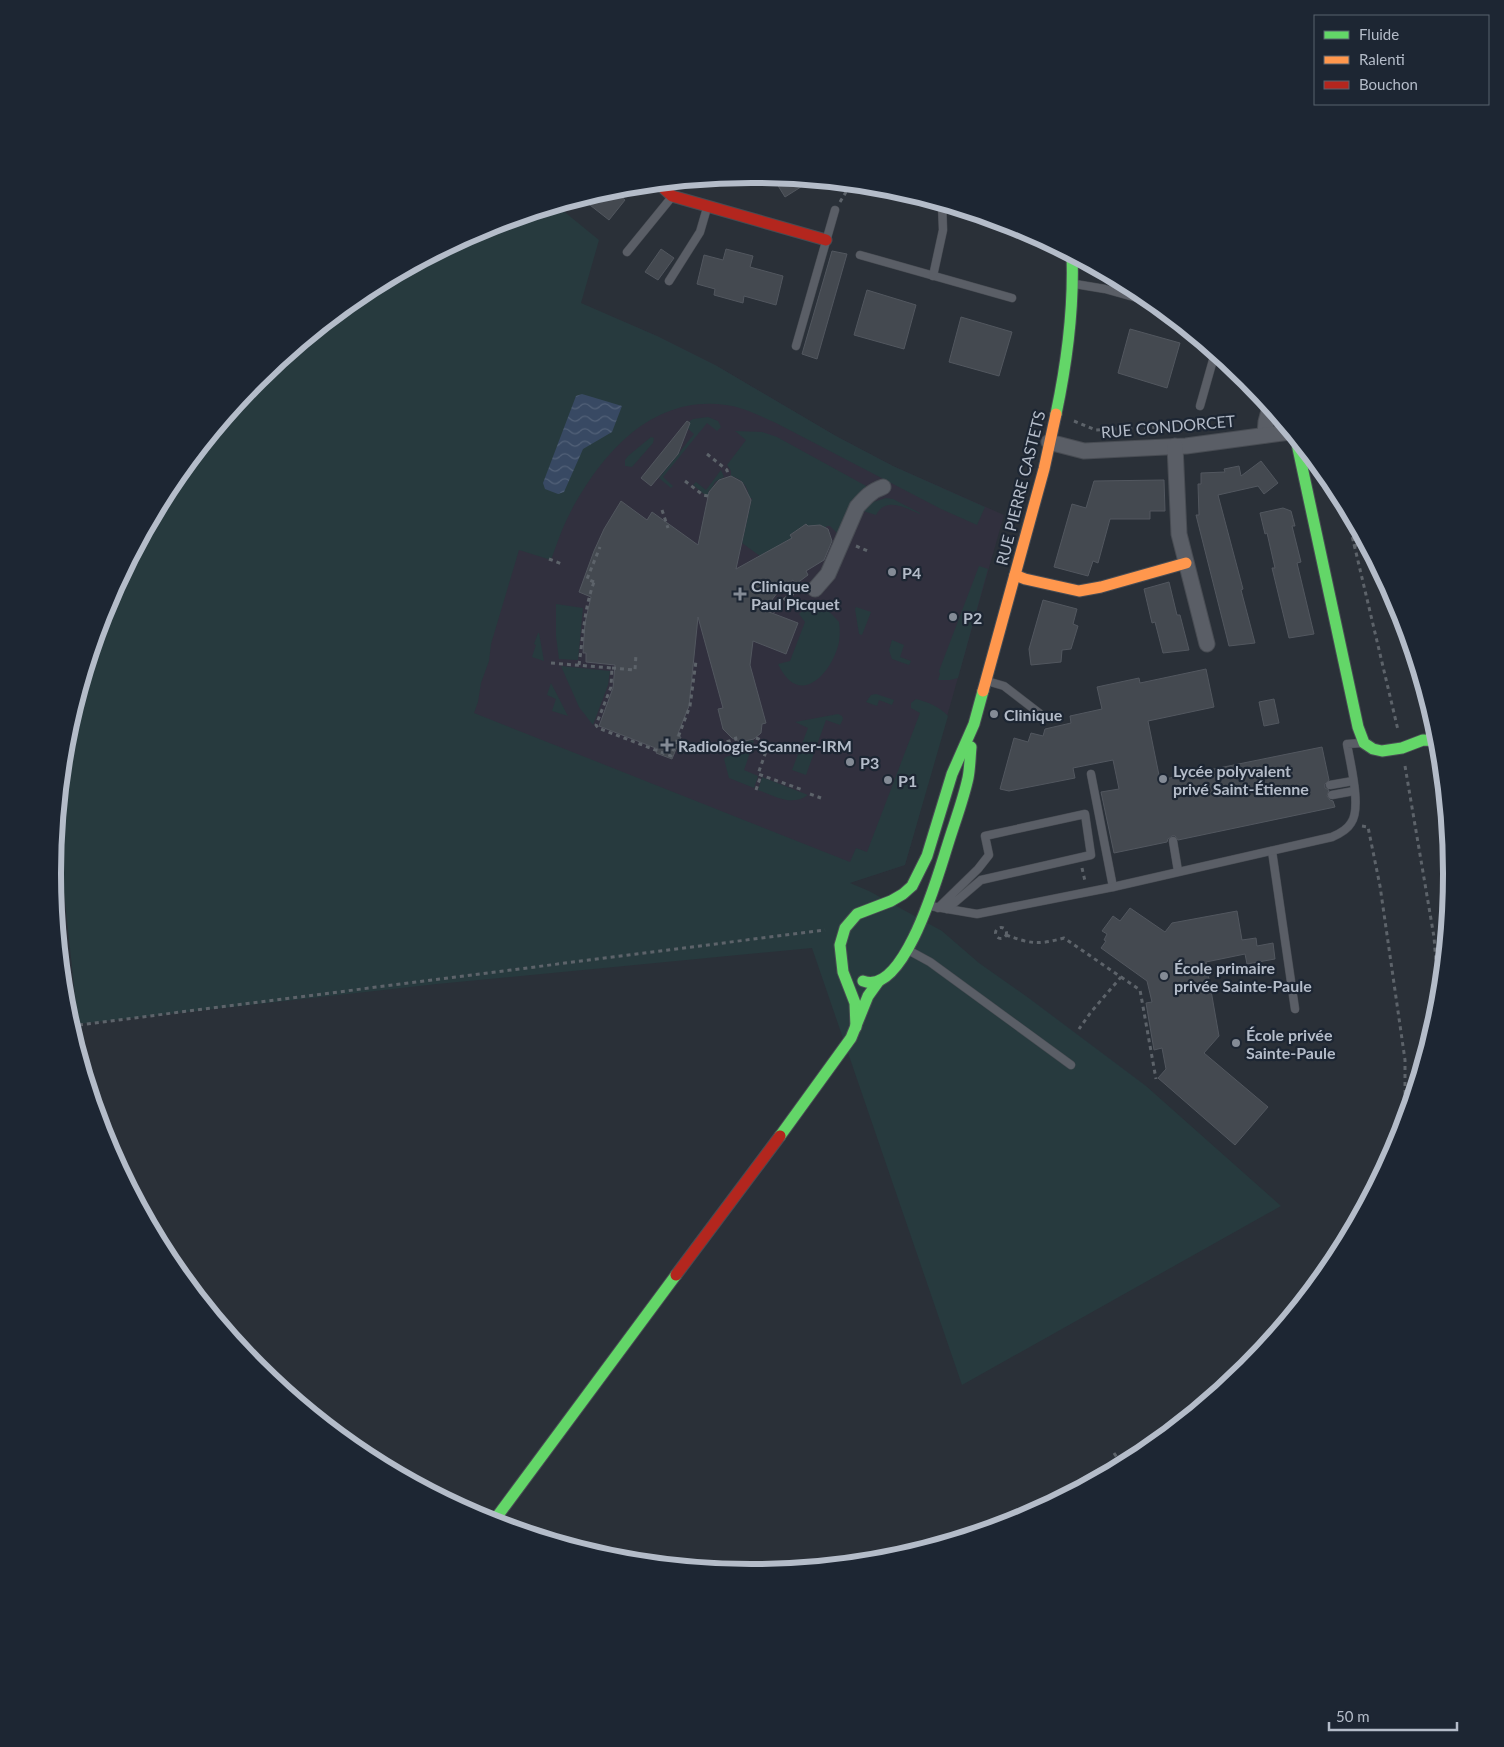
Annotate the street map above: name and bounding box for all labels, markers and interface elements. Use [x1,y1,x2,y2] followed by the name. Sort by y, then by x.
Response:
[1314,15,1489,105] legend
[1359,25,1399,43] text: Fluide
[1359,50,1405,68] text: Ralenti
[1359,75,1418,93] text: Bouchon
[992,409,1048,567] street label: RUE PIERRE CASTETS
[1100,411,1237,441] street label: RUE CONDORCET
[902,563,921,582] place label: P4
[886,566,898,578] marker: P4
[751,576,840,613] place label: Clinique Paul Picquet
[733,587,747,601] marker: Clinique Paul Picquet
[963,608,982,627] place label: P2
[947,611,959,623] marker: P2
[1004,705,1063,724] place label: Clinique
[988,708,1000,720] marker: Clinique
[678,736,852,755] place label: Radiologie-Scanner-IRM
[660,738,674,752] marker: Radiologie-Scanner-IRM
[860,753,879,772] place label: P3
[844,756,856,768] marker: P3
[1173,761,1309,798] place label: Lycée polyvalent privé Saint-Étienne
[898,771,917,790] place label: P1
[1157,773,1169,785] marker: Lycée polyvalent privé Saint-Étienne
[882,774,894,786] marker: P1
[1174,958,1312,995] place label: École primaire privée Sainte-Paule
[1158,970,1170,982] marker: École primaire privée Sainte-Paule
[1246,1025,1336,1062] place label: École privée Sainte-Paule
[1230,1037,1242,1049] marker: École privée Sainte-Paule
[1329,1700,1456,1732] scale bar
[1336,1707,1370,1725] text: 50 m

